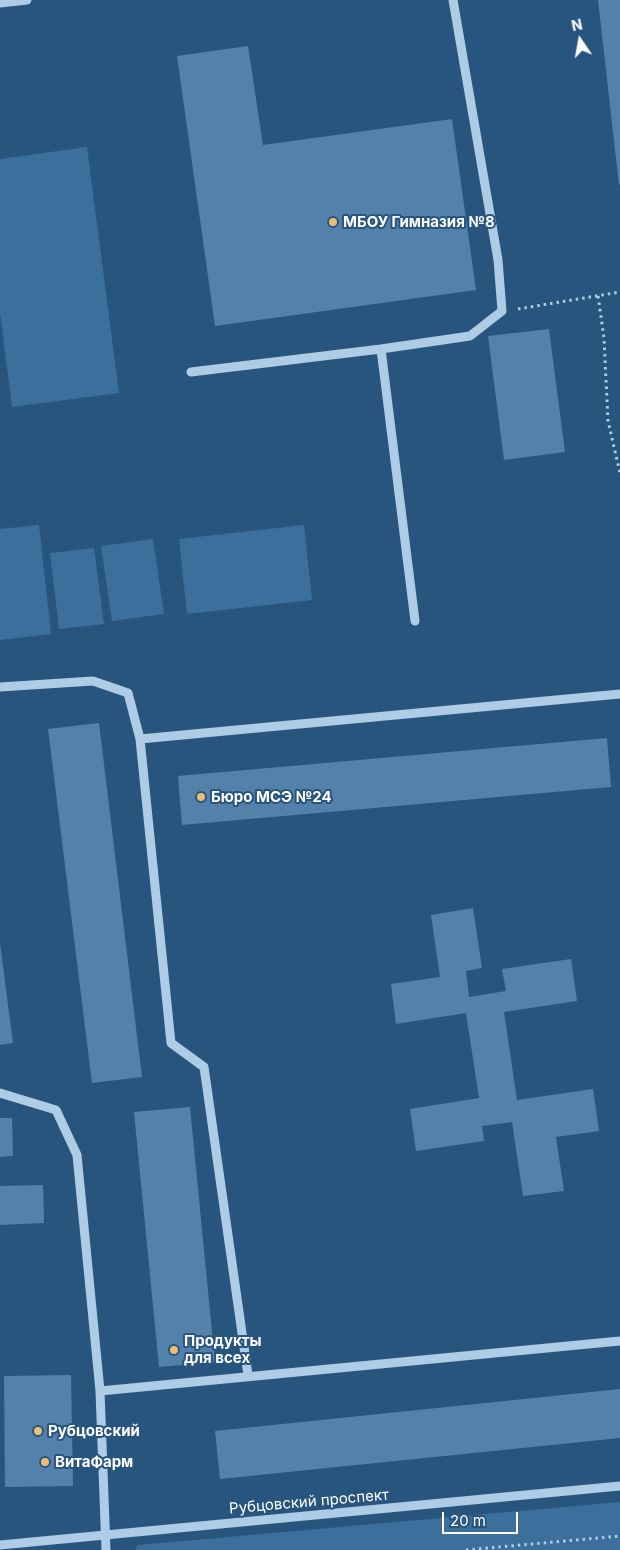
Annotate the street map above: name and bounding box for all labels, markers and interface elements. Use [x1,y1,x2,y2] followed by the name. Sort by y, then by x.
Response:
[555,15,605,65] north arrow
[570,15,584,34] text: N
[343,213,495,231] place label: МБОУ Гимназия №8
[327,216,339,228] marker: МБОУ Гимназия №8
[211,788,332,806] place label: Бюро МСЭ №24
[195,791,207,803] marker: Бюро МСЭ №24
[184,1332,262,1367] place label: Продукты для всех
[168,1344,180,1356] marker: Продукты для всех
[48,1422,140,1440] place label: Рубцовский
[32,1425,44,1437] marker: Рубцовский
[55,1453,133,1471] place label: ВитаФарм
[39,1456,51,1468] marker: ВитаФарм
[228,1486,390,1518] street label: Рубцовский проспект
[445,1502,521,1534] scale bar
[450,1511,486,1530] text: 20 m

